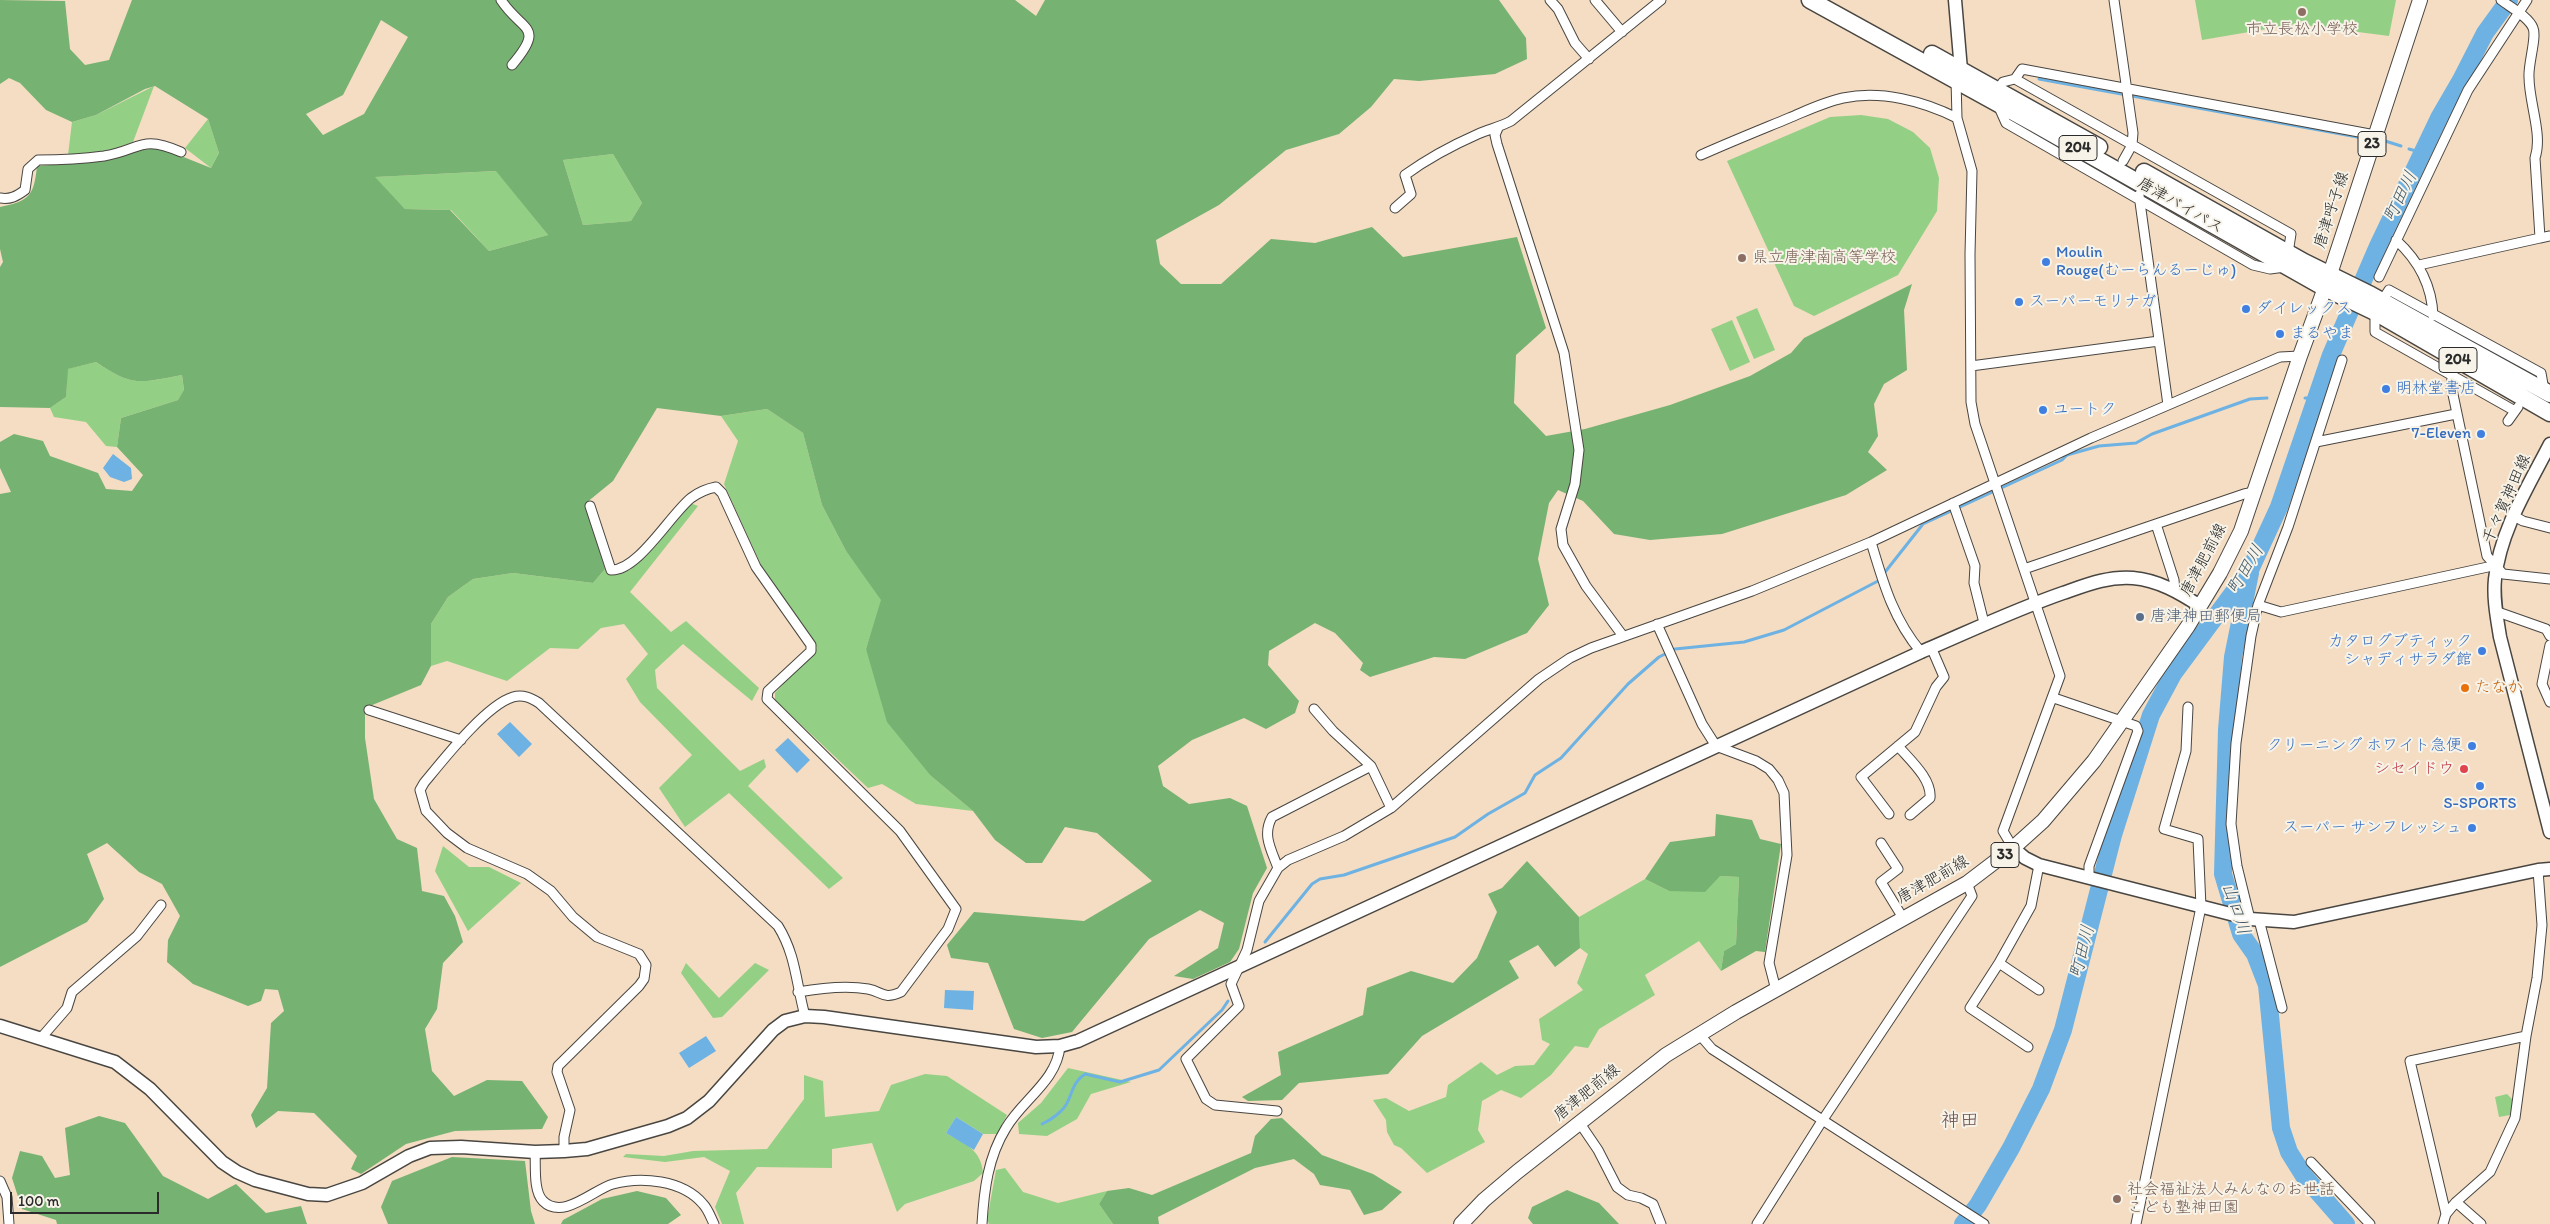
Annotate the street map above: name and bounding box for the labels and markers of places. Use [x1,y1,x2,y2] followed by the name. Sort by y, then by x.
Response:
[2296,6,2308,18] marker: 市立長松小学校
[2246,20,2358,40] place label: 市立長松小学校
[2056,243,2236,281] place label: Moulin Rouge(むーらんるーじゅ)
[1752,248,1896,268] place label: 県立唐津南高等学校
[1736,252,1748,264] marker: 県立唐津南高等学校
[2040,256,2052,268] marker: Moulin Rouge(むーらんるーじゅ)
[2029,292,2156,312] place label: スーパーモリナガ
[2013,296,2025,308] marker: スーパーモリナガ
[2256,299,2352,319] place label: ダイレックス
[2240,303,2252,315] marker: ダイレックス
[2290,324,2354,344] place label: まるやま
[2274,328,2286,340] marker: まるやま
[2396,379,2476,399] place label: 明林堂書店
[2380,383,2392,395] marker: 明林堂書店
[2053,400,2116,420] place label: ユートク
[2037,404,2049,416] marker: ユートク
[2412,424,2471,444] place label: 7-Eleven
[2475,428,2487,440] marker: 7-Eleven
[2150,607,2262,627] place label: 唐津神田郵便局
[2134,611,2146,623] marker: 唐津神田郵便局
[2328,632,2472,670] place label: カタログブティック シャディサラダ館
[2476,645,2488,657] marker: カタログブティック シャディサラダ館
[2475,678,2523,698] place label: たなか
[2459,682,2471,694] marker: たなか
[2266,736,2462,756] place label: クリーニング ホワイト急便
[2466,740,2478,752] marker: クリーニング ホワイト急便
[2374,759,2454,779] place label: シセイドウ
[2458,763,2470,775] marker: シセイドウ
[2474,780,2486,792] marker: S-SPORTS
[2444,794,2516,814] place label: S-SPORTS
[2283,818,2462,838] place label: スーパー サンフレッシュ
[2466,822,2478,834] marker: スーパー サンフレッシュ
[2127,1180,2335,1218] place label: 社会福祉法人みんなのお世話 こども塾神田園
[2111,1193,2123,1205] marker: 社会福祉法人みんなのお世話 こども塾神田園

